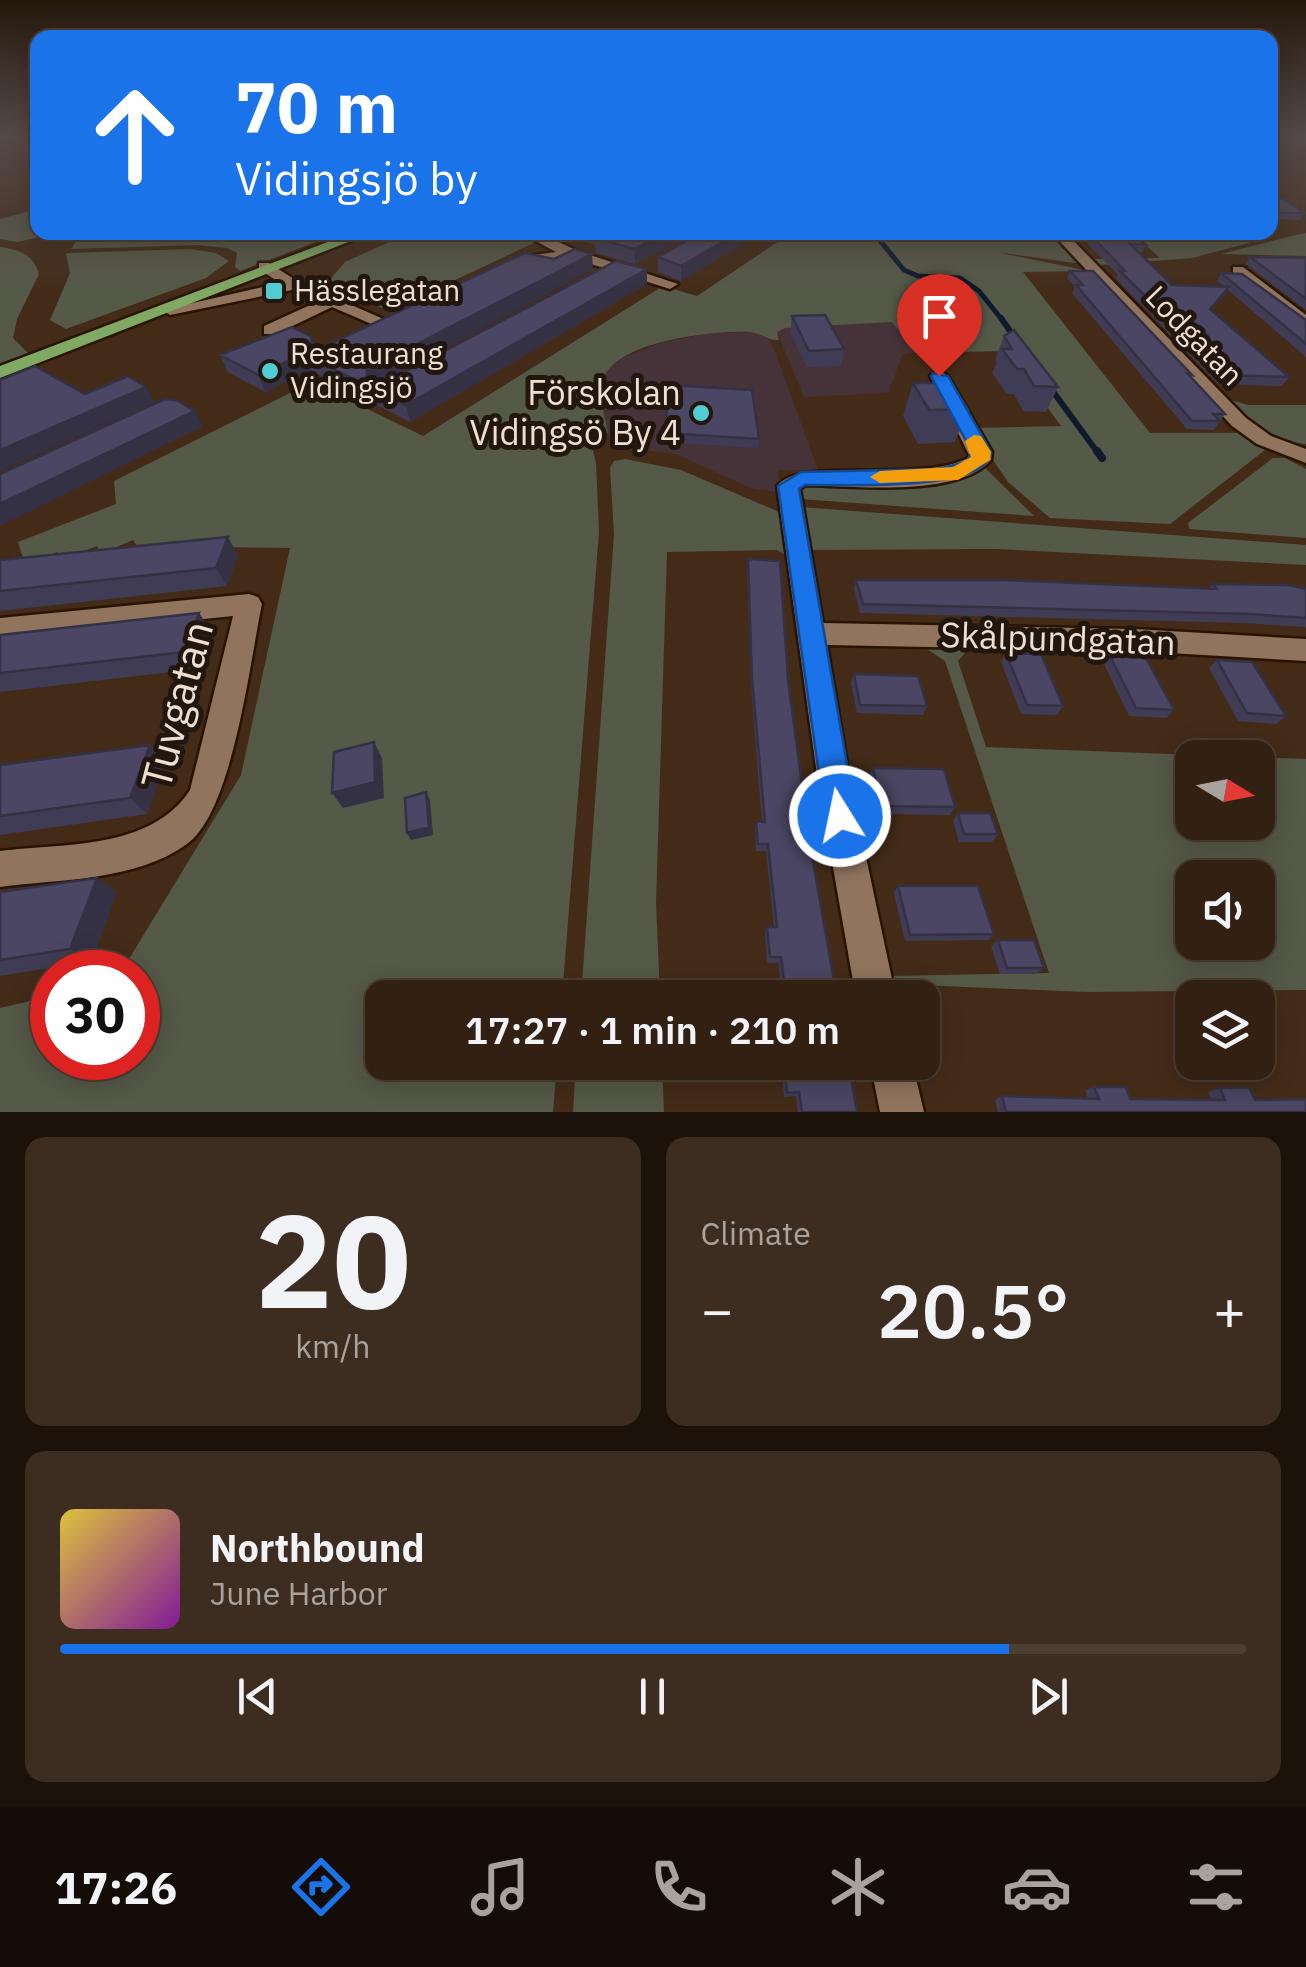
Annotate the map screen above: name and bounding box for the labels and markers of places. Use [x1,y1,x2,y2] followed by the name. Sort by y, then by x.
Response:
[294,270,460,309] place label: Hässlegatan
[897,274,982,377] pin
[263,280,285,302] marker: Hässlegatan
[290,333,443,406] place label: Restaurang Vidingsjö
[259,360,281,382] marker: Restaurang Vidingsjö
[469,369,681,455] place label: Förskolan Vidingsö By 4
[690,402,712,424] marker: Förskolan Vidingsö By 4

